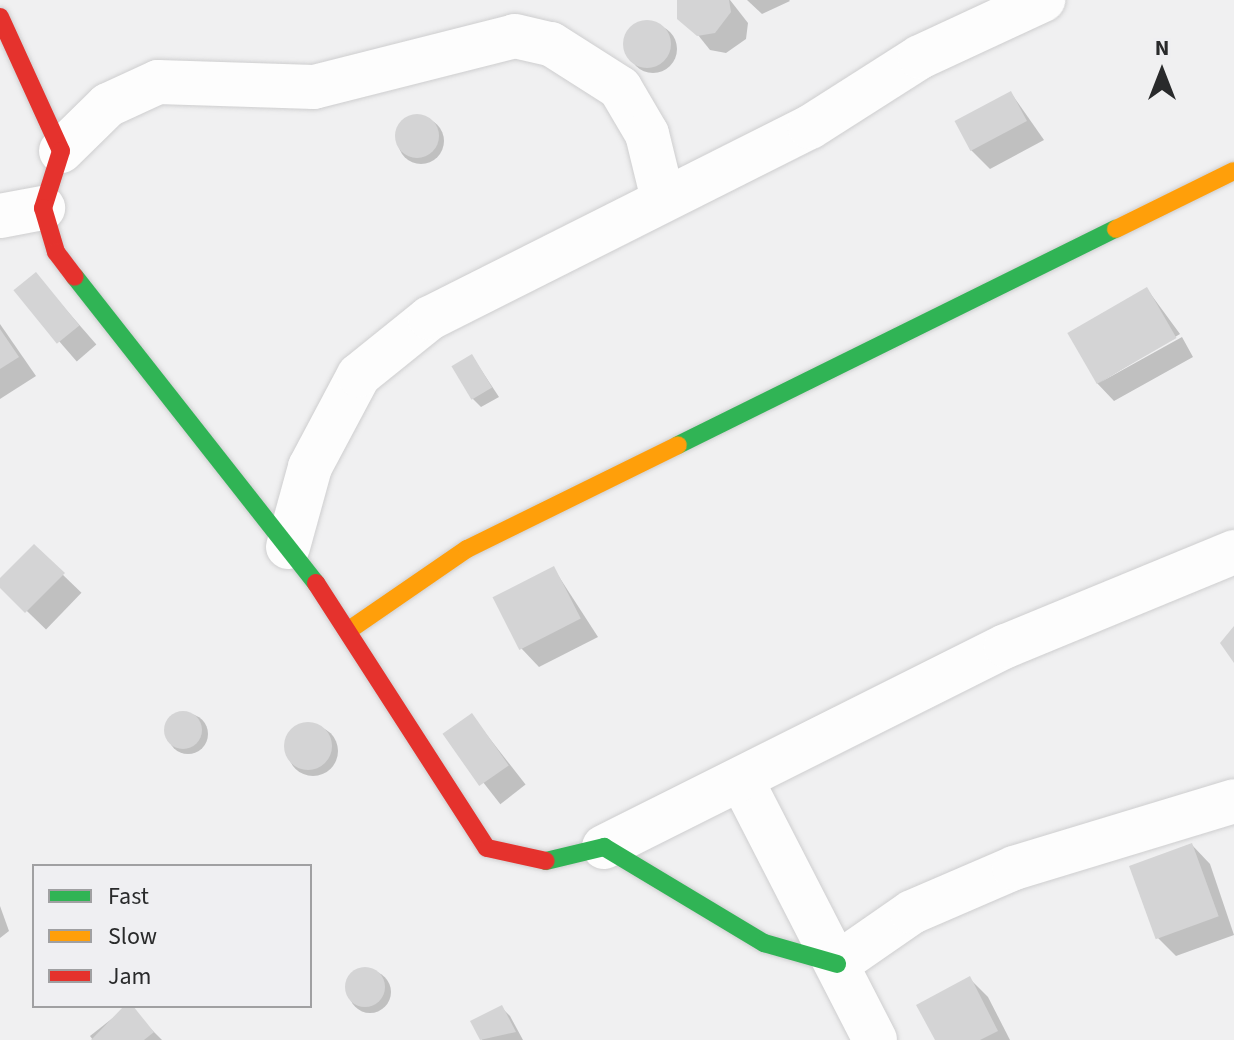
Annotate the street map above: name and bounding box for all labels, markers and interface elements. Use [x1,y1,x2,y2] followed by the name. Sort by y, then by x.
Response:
[1122,32,1202,112] north arrow
[1155,32,1169,64] text: N
[32,864,312,1008] legend
[108,879,149,914] text: Fast
[108,919,157,954] text: Slow
[108,959,152,994] text: Jam

